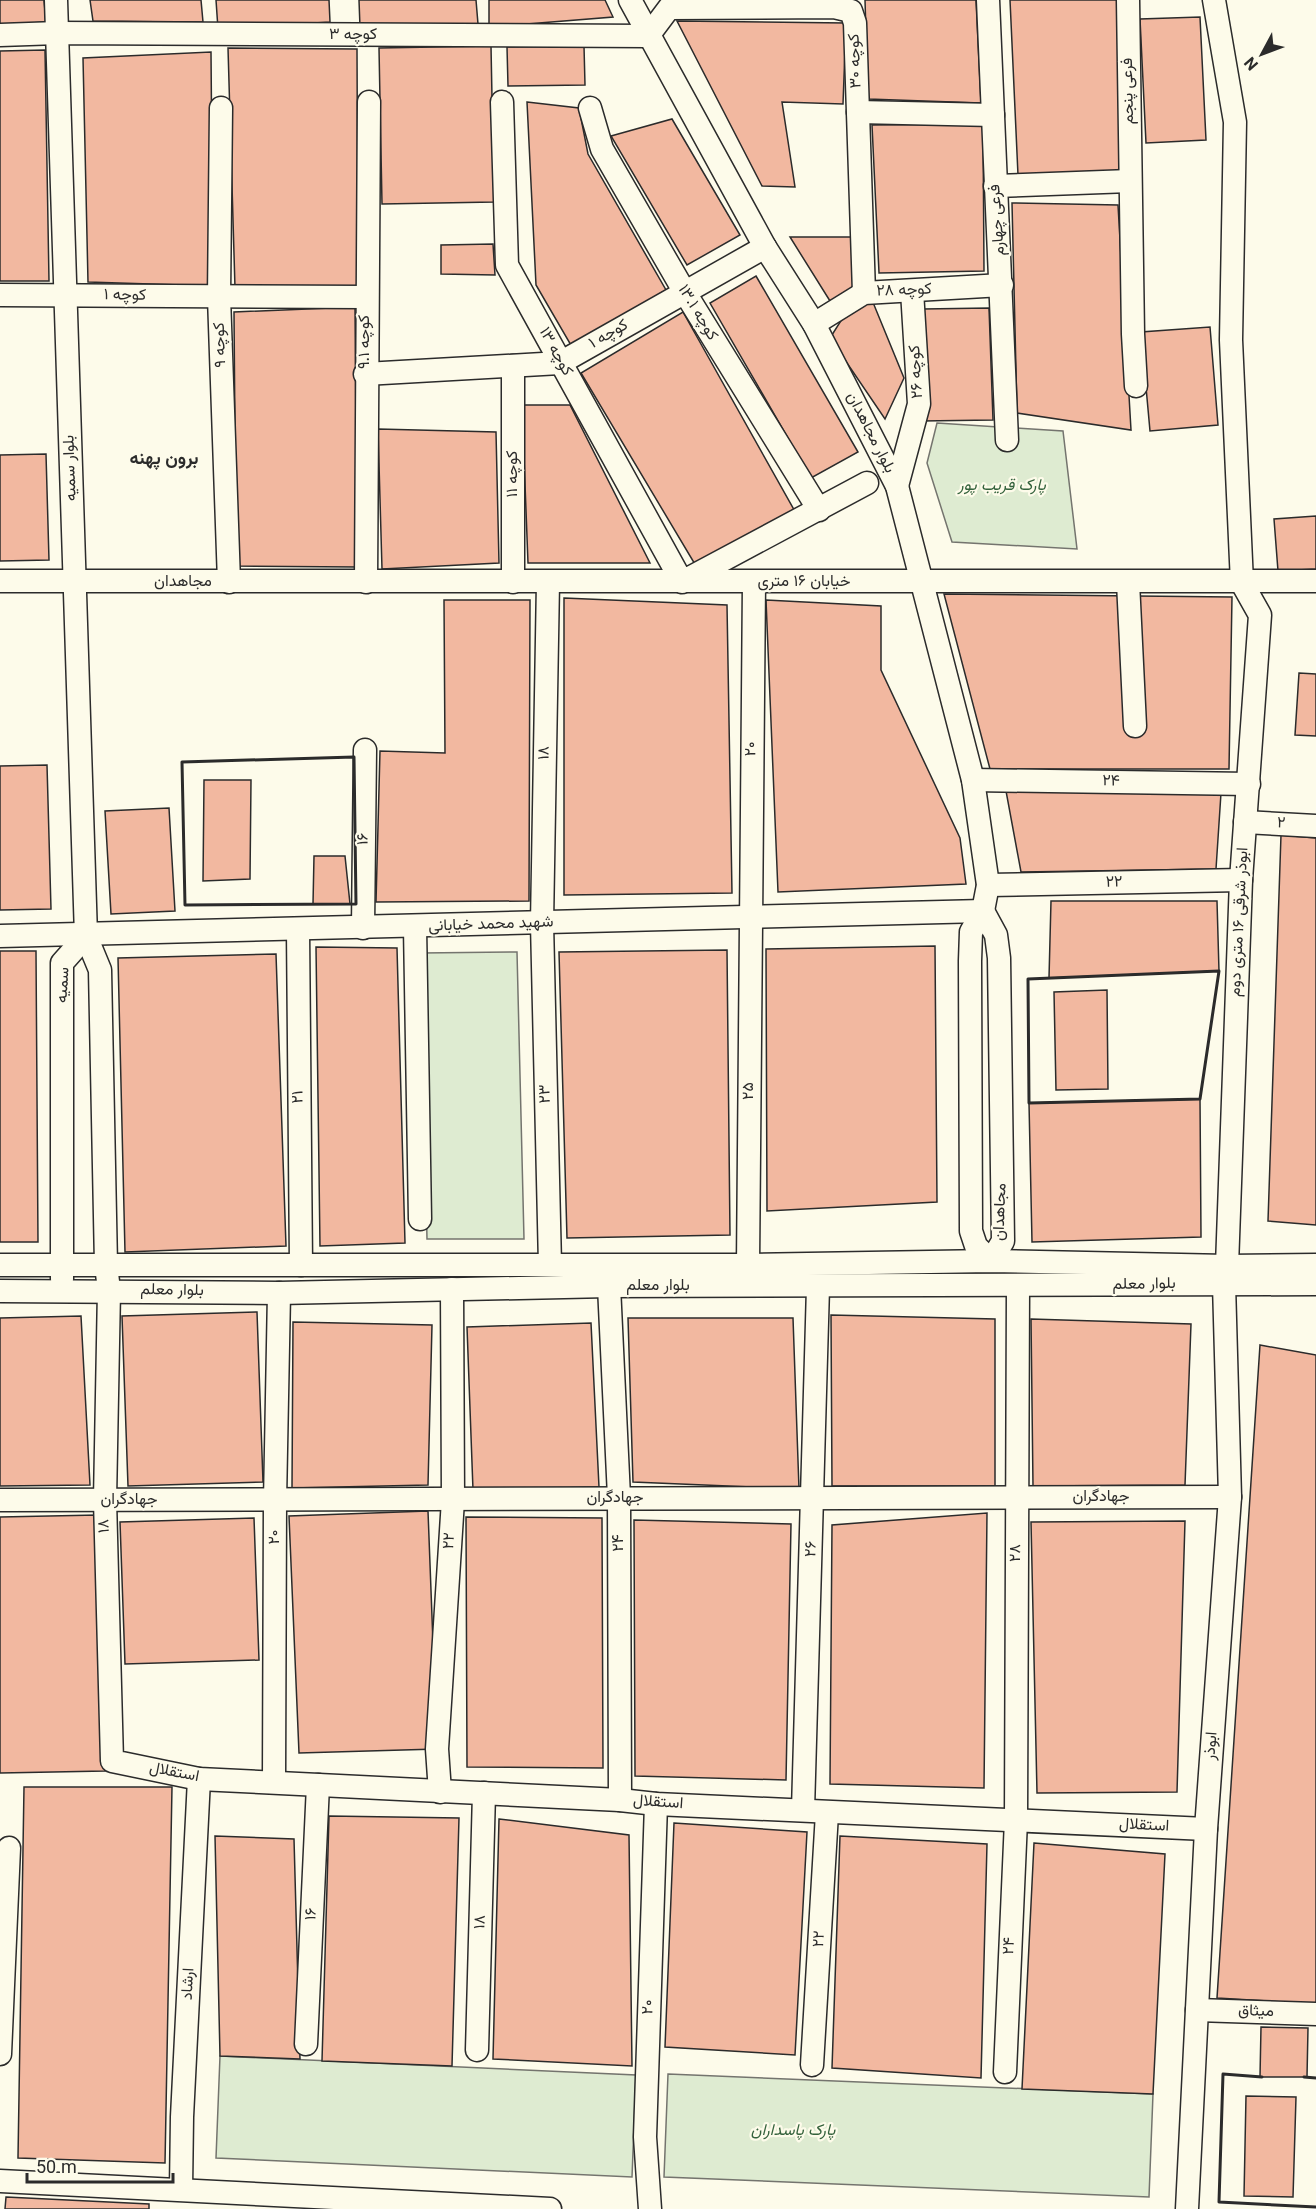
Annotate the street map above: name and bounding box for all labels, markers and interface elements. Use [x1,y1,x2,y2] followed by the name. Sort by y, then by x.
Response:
[329,23,377,48] street label: کوچه ۳
[1232,24,1292,84] north arrow
[843,33,869,89] street label: کوچه ۳۰
[1239,50,1266,75] text: N
[1116,57,1142,125] street label: فرعی پنجم
[983,183,1013,257] street label: فرعی چهارم
[876,278,932,304] street label: کوچه ۲۸
[670,280,724,346] street label: کوچه ۱۳.۱
[104,283,146,309] street label: کوچه ۱
[584,314,634,356] street label: کوچه ۱
[353,315,378,369] street label: کوچه ۹.۱
[208,322,234,368] street label: کوچه ۹
[531,323,579,381] street label: کوچه ۱۳
[903,345,931,399] street label: کوچه ۲۶
[839,388,901,478] street label: بلوار مجاهدان
[57,434,85,502] street label: بلوار سمیه
[129,446,199,474] district label: برون پهنه
[501,451,526,497] street label: کوچه ۱۱
[957,474,1047,499] park label: پارک قریب پور
[154,570,212,595] street label: مجاهدان
[757,570,851,595] street label: خیابان ۱۶ متری
[739,741,765,757] street label: ۲۰
[532,746,558,760] street label: ۱۸
[1102,769,1120,795] street label: ۲۴
[1276,811,1286,837] street label: ۲
[351,832,377,845] street label: ۱۶
[1224,847,1256,997] street label: ابوذر شرقی ۱۶ متری دوم
[1105,870,1123,896] street label: ۲۲
[428,910,554,940] street label: شهید محمد خیابانی
[50,966,78,1004] street label: سمیه
[737,1082,762,1100] street label: ۲۵
[533,1084,559,1104] street label: ۲۳
[286,1090,312,1104] street label: ۲۱
[987,1183,1015,1241] street label: مجاهدان
[1112,1272,1176,1298] street label: بلوار معلم
[626,1274,690,1299] street label: بلوار معلم
[140,1278,204,1304] street label: بلوار معلم
[1072,1485,1130,1510] street label: جهادگران
[586,1486,644,1511] street label: جهادگران
[100,1488,158,1513] street label: جهادگران
[92,1519,118,1533] street label: ۱۸
[263,1529,288,1545] street label: ۲۰
[437,1532,463,1550] street label: ۲۲
[607,1534,632,1552] street label: ۲۴
[799,1540,825,1558] street label: ۲۶
[1004,1544,1029,1562] street label: ۲۸
[1198,1731,1225,1762] street label: ابوذر
[147,1756,201,1790] street label: استقلال
[632,1789,684,1817] street label: استقلال
[1118,1812,1170,1840] street label: استقلال
[299,1907,325,1921] street label: ۱۶
[468,1915,494,1929] street label: ۱۸
[807,1930,833,1948] street label: ۲۲
[997,1937,1023,1955] street label: ۲۴
[176,1967,202,2001] street label: ارشاد
[636,1999,662,2015] street label: ۲۰
[1238,1999,1274,2025] street label: میثاق
[751,2119,836,2144] park label: پارک پاسداران
[27,2146,172,2184] scale bar
[36,2155,77,2183] text: 50 m

